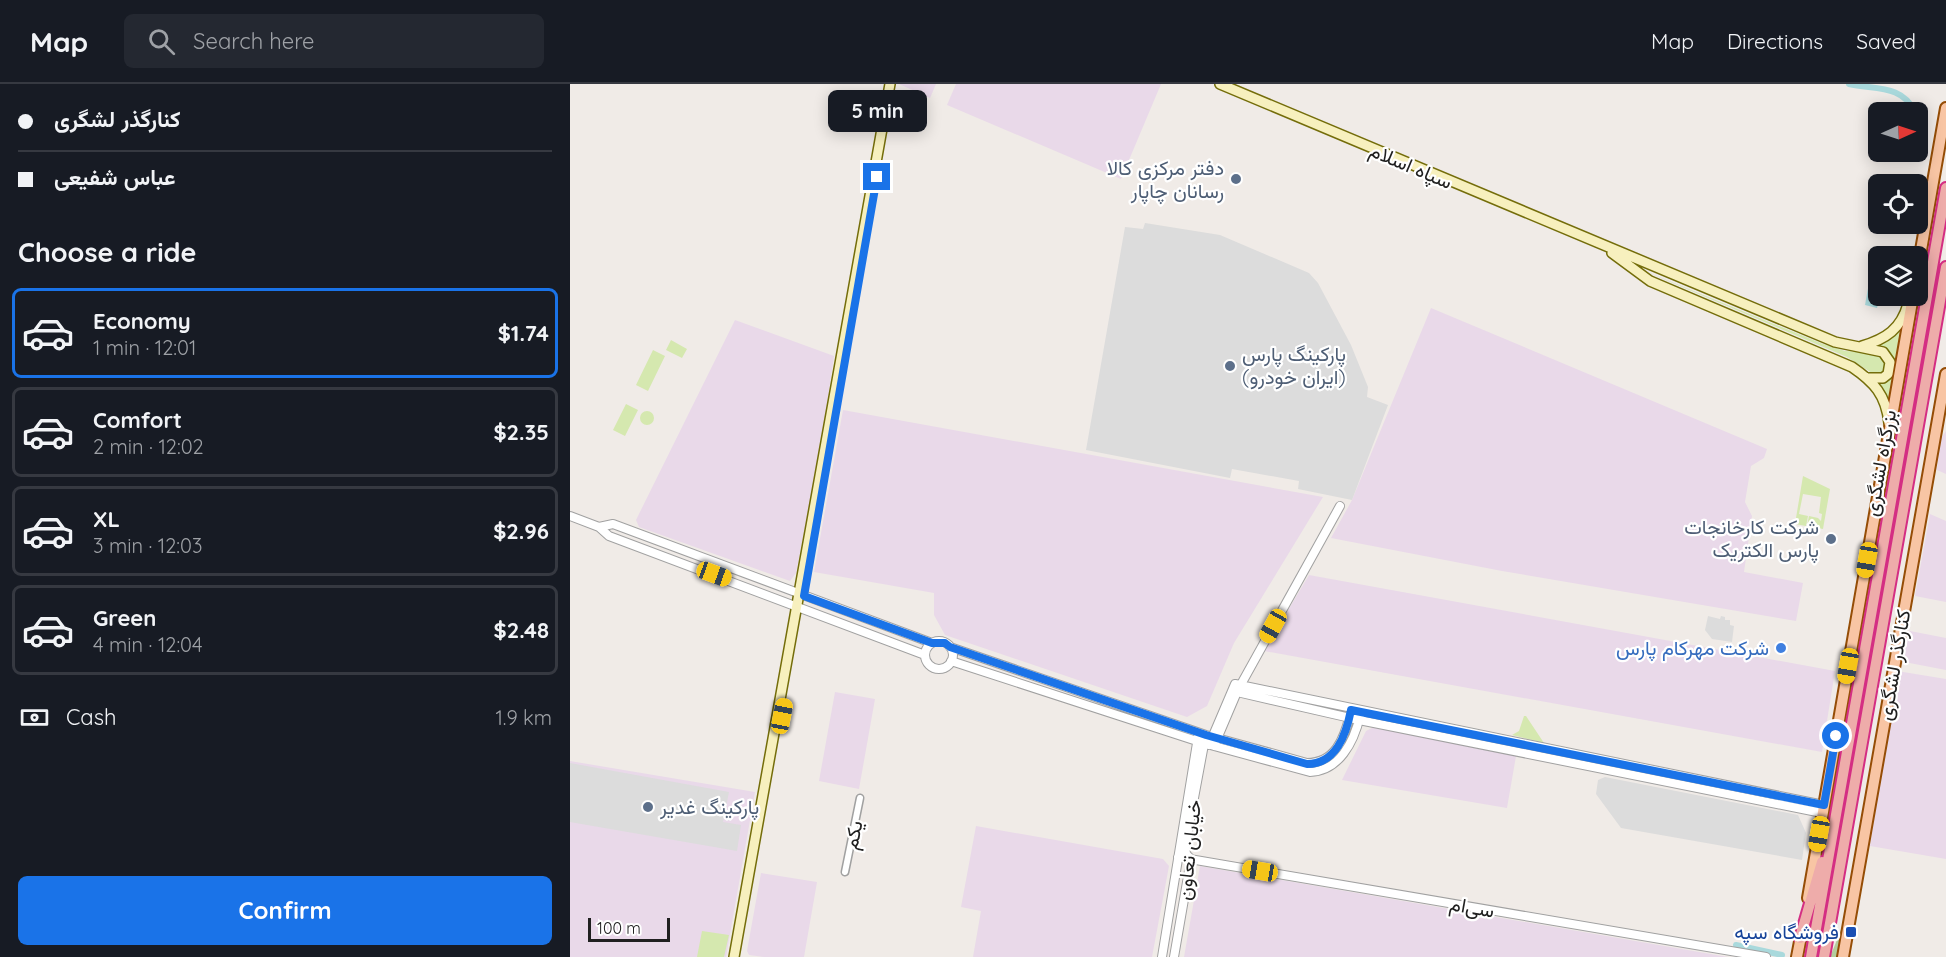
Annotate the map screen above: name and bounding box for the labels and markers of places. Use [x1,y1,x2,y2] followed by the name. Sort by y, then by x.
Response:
[1107,155,1224,205] place label: دفتر مرکزی کالا رسانان چاپار
[1229,172,1243,186] marker: دفتر مرکزی کالا رسانان چاپار
[1242,341,1346,390] place label: پارکینگ پارس (ایران خودرو)
[1223,359,1237,373] marker: پارکینگ پارس (ایران خودرو)
[1684,514,1819,564] place label: شرکت کارخانجات پارس الکتریک
[1824,532,1838,546] marker: شرکت کارخانجات پارس الکتریک
[1616,635,1769,662] place label: شرکت مهرکام پارس
[1774,641,1788,655] marker: شرکت مهرکام پارس
[659,794,759,821] place label: پارکینگ غدیر
[641,800,655,814] marker: پارکینگ غدیر
[1734,919,1839,946] place label: فروشگاه سپه
[1844,925,1858,939] marker: فروشگاه سپه

